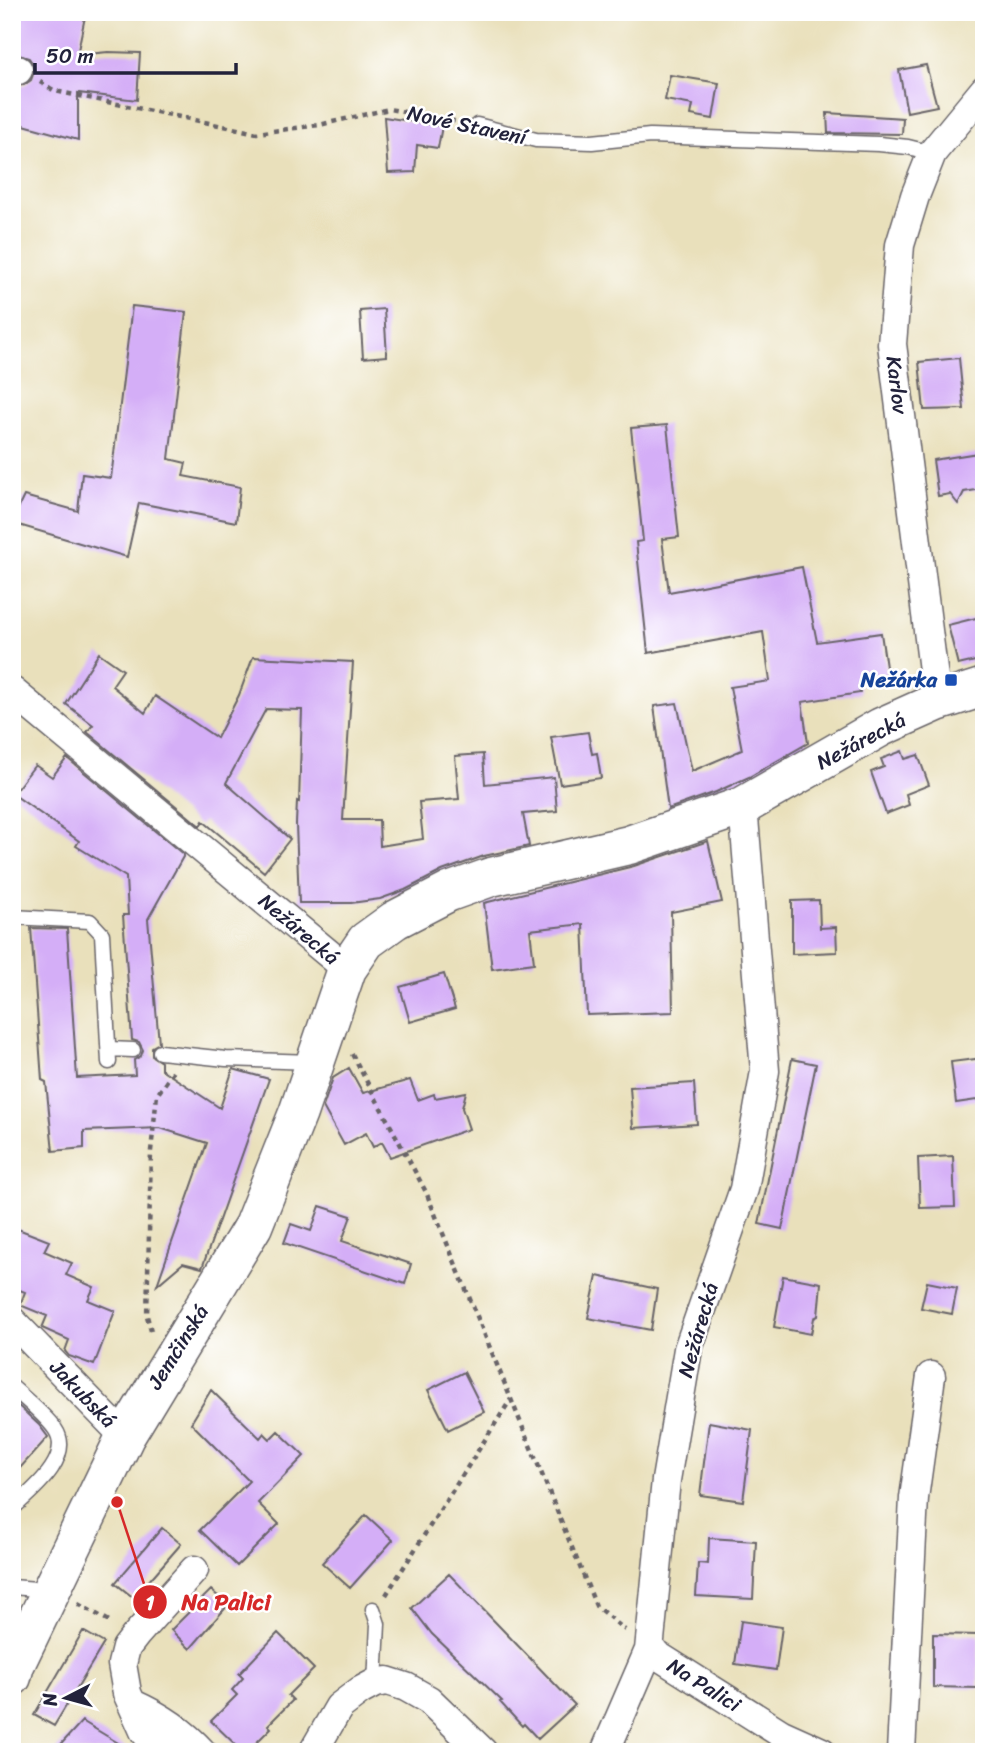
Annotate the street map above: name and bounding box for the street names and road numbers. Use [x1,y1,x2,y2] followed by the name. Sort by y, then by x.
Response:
[404,94,532,157] street label: Nové Stavení
[875,354,920,417] street label: Karlov
[809,701,913,781] street label: Nežárecká
[249,883,349,975] street label: Nežárecká
[666,1277,730,1382] street label: Nežárecká
[136,1296,219,1398] street label: Jemčinská
[39,1350,126,1438] street label: Jakubská
[659,1647,750,1723] street label: Na Palici

